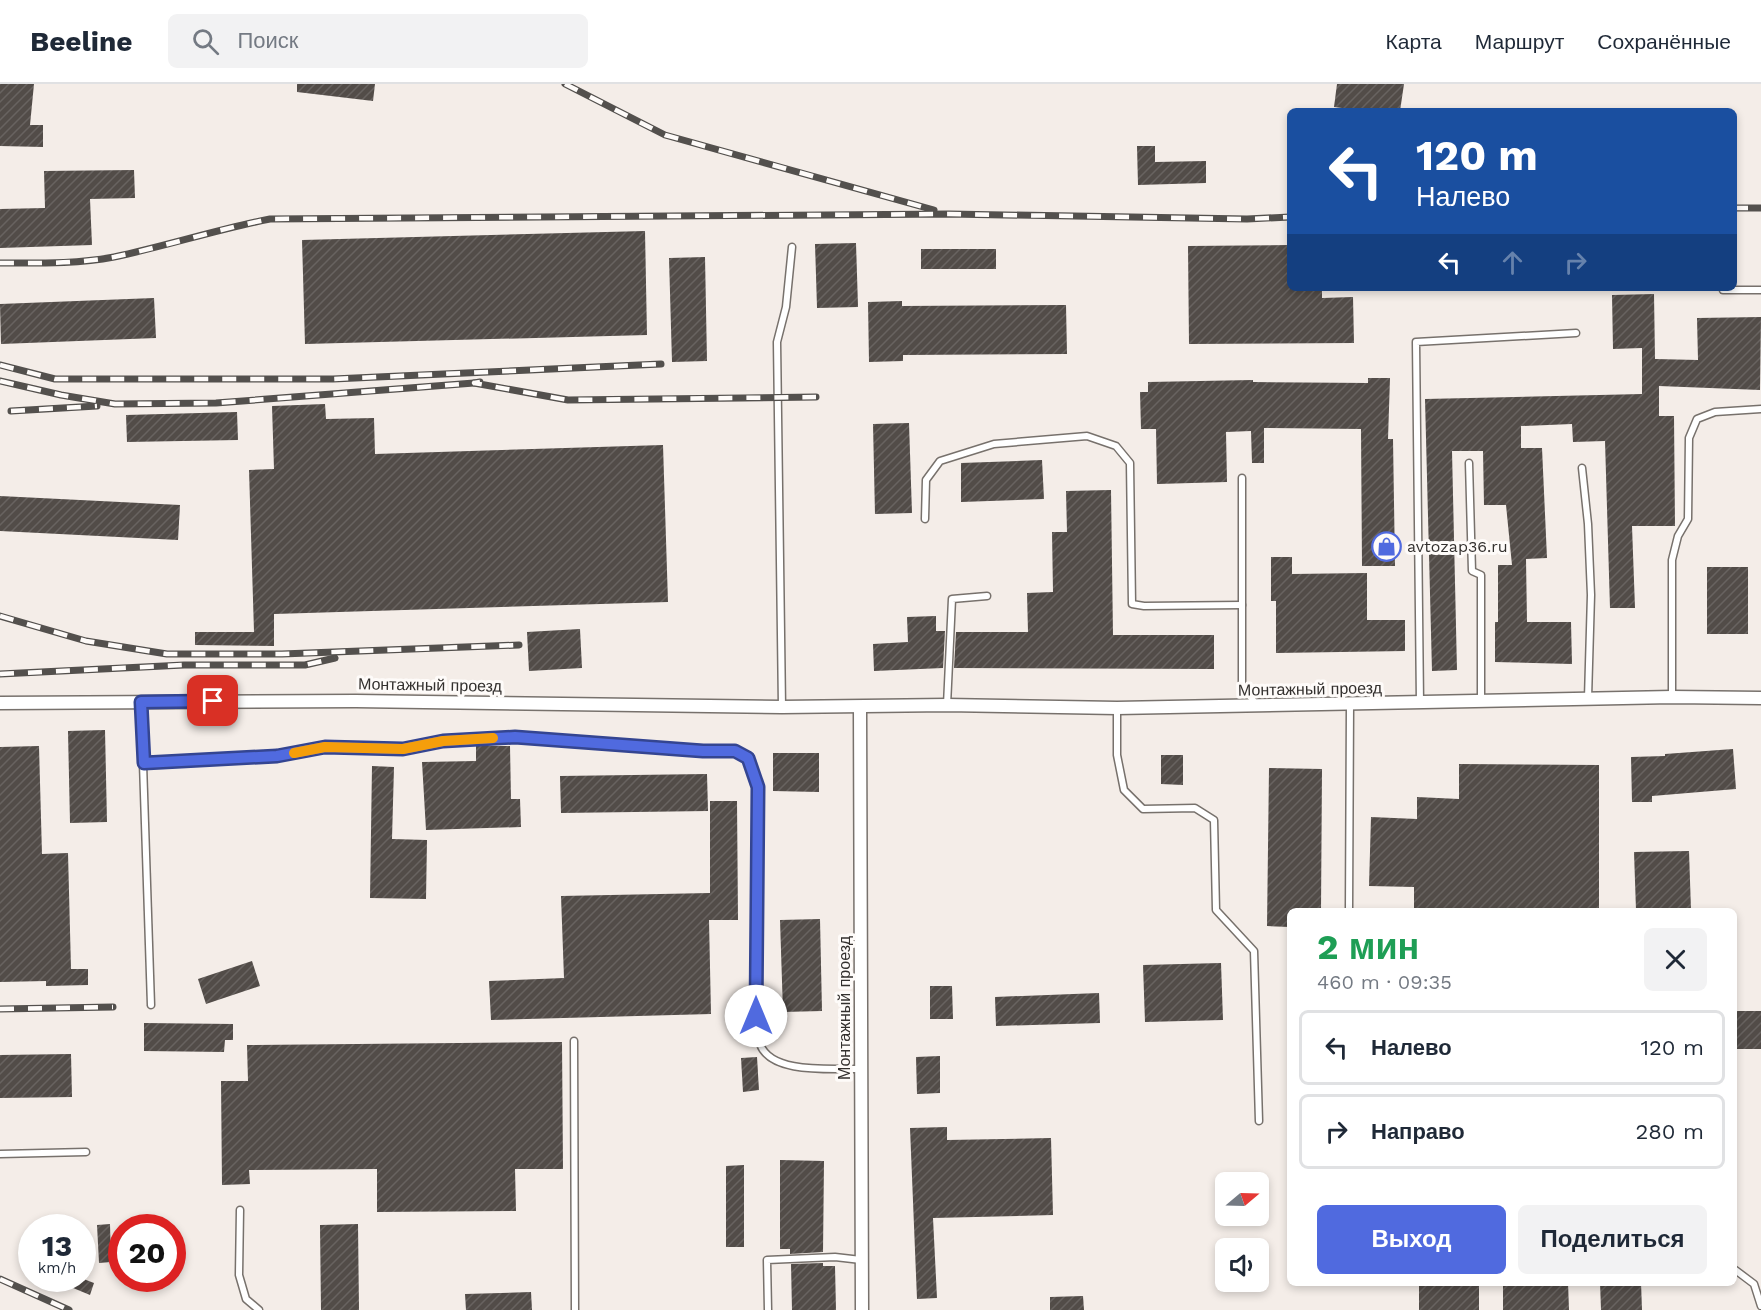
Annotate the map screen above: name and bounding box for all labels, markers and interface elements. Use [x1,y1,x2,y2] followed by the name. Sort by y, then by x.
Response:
[168,14,588,68] search box
[30,25,132,58] text: Beeline
[189,25,222,58] icon: search
[237,28,298,53] text: Поиск
[1386,29,1442,54] text: Карта
[1475,29,1564,54] text: Маршрут
[1597,29,1731,54] text: Сохранённые
[1416,131,1538,180] text: 120 m
[1317,132,1395,210] icon: left
[1416,181,1510,213] text: Налево
[1433,246,1466,279] icon: left
[1496,246,1529,279] icon: ahead
[1559,246,1592,279] icon: right
[1370,530,1402,562] shop icon: avtozap36.ru
[1407,537,1508,556] place label: avtozap36.ru
[358,674,503,696] street label: Монтажный проезд
[187,675,238,726] pin
[1238,678,1383,700] street label: Монтажный проезд
[196,684,229,717] icon: arrive
[1317,926,1419,968] text: 2 мин
[1644,928,1707,991] button: close
[835,935,854,1080] street label: Монтажный проезд
[1317,970,1452,994] text: 460 m · 09:35
[724,984,788,1048] position arrow
[1320,1031,1353,1064] icon: left
[1371,1035,1452,1060] text: Налево
[1640,1035,1704,1060] text: 120 m
[1320,1115,1353,1148] icon: right
[1371,1119,1465,1144] text: Направо
[1635,1119,1704,1144] text: 280 m
[1215,1172,1269,1226] north arrow
[1215,1172,1269,1292] map controls
[1317,1205,1506,1274] button: Выход
[1518,1205,1707,1274] button: Поделиться
[108,1214,186,1292] speed limit sign: 20
[42,1228,72,1263] text: 13
[1215,1238,1269,1292] button: sound
[38,1259,76,1277] text: km/h

